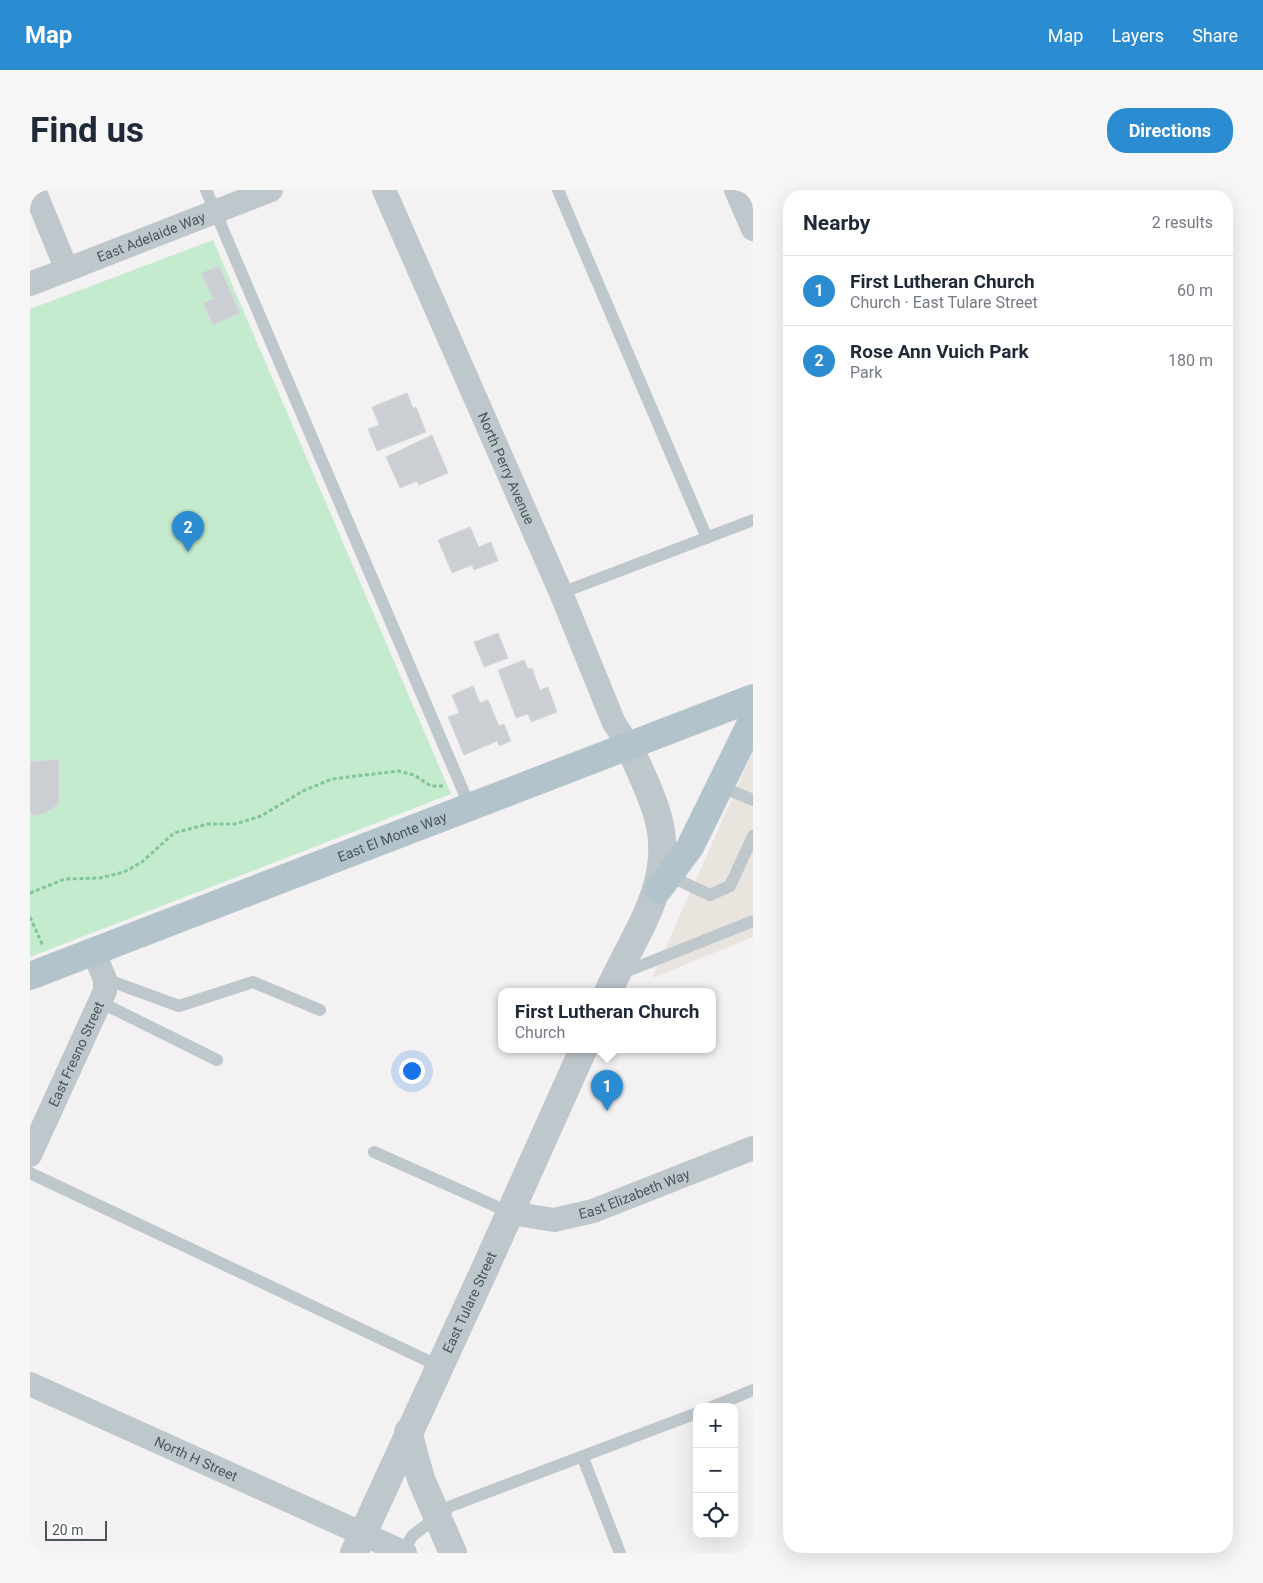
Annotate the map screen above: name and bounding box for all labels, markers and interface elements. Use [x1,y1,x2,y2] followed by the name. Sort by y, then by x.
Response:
[25,21,72,49] text: Map
[1048,25,1083,46] text: Map
[1111,25,1164,46] text: Layers
[1192,25,1238,46] text: Share
[1107,108,1233,153] button: Directions
[30,110,144,151] text: Find us
[95,208,208,265] street label: East Adelaide Way
[803,211,870,235] text: Nearby
[1152,213,1213,232] text: 2 results
[850,270,1035,293] text: First Lutheran Church
[814,281,824,300] text: 1
[1177,281,1213,300] text: 60 m
[850,293,1038,312] text: Church · East Tulare Street
[850,340,1029,363] text: Rose Ann Vuich Park
[814,351,824,370] text: 2
[1168,351,1213,370] text: 180 m
[850,363,882,382] text: Park
[475,410,538,527] street label: North Perry Avenue
[172,511,204,552] pin: 2
[335,808,449,865] street label: East El Monte Way
[498,988,716,1053] popup
[45,999,107,1109] street label: East Fresno Street
[515,1000,699,1023] text: First Lutheran Church
[515,1023,565,1042] text: Church
[399,1058,425,1084] your location
[591,1070,623,1111] pin: 1
[577,1166,692,1222] street label: East Elizabeth Way
[439,1249,500,1355] street label: East Tulare Street
[693,1403,738,1538] map controls
[693,1403,738,1448] button: +
[152,1433,240,1485] street label: North H Street
[693,1448,738,1493] button: −
[693,1493,738,1538] button: locate
[45,1518,108,1541] scale bar
[52,1522,84,1538] text: 20 m

